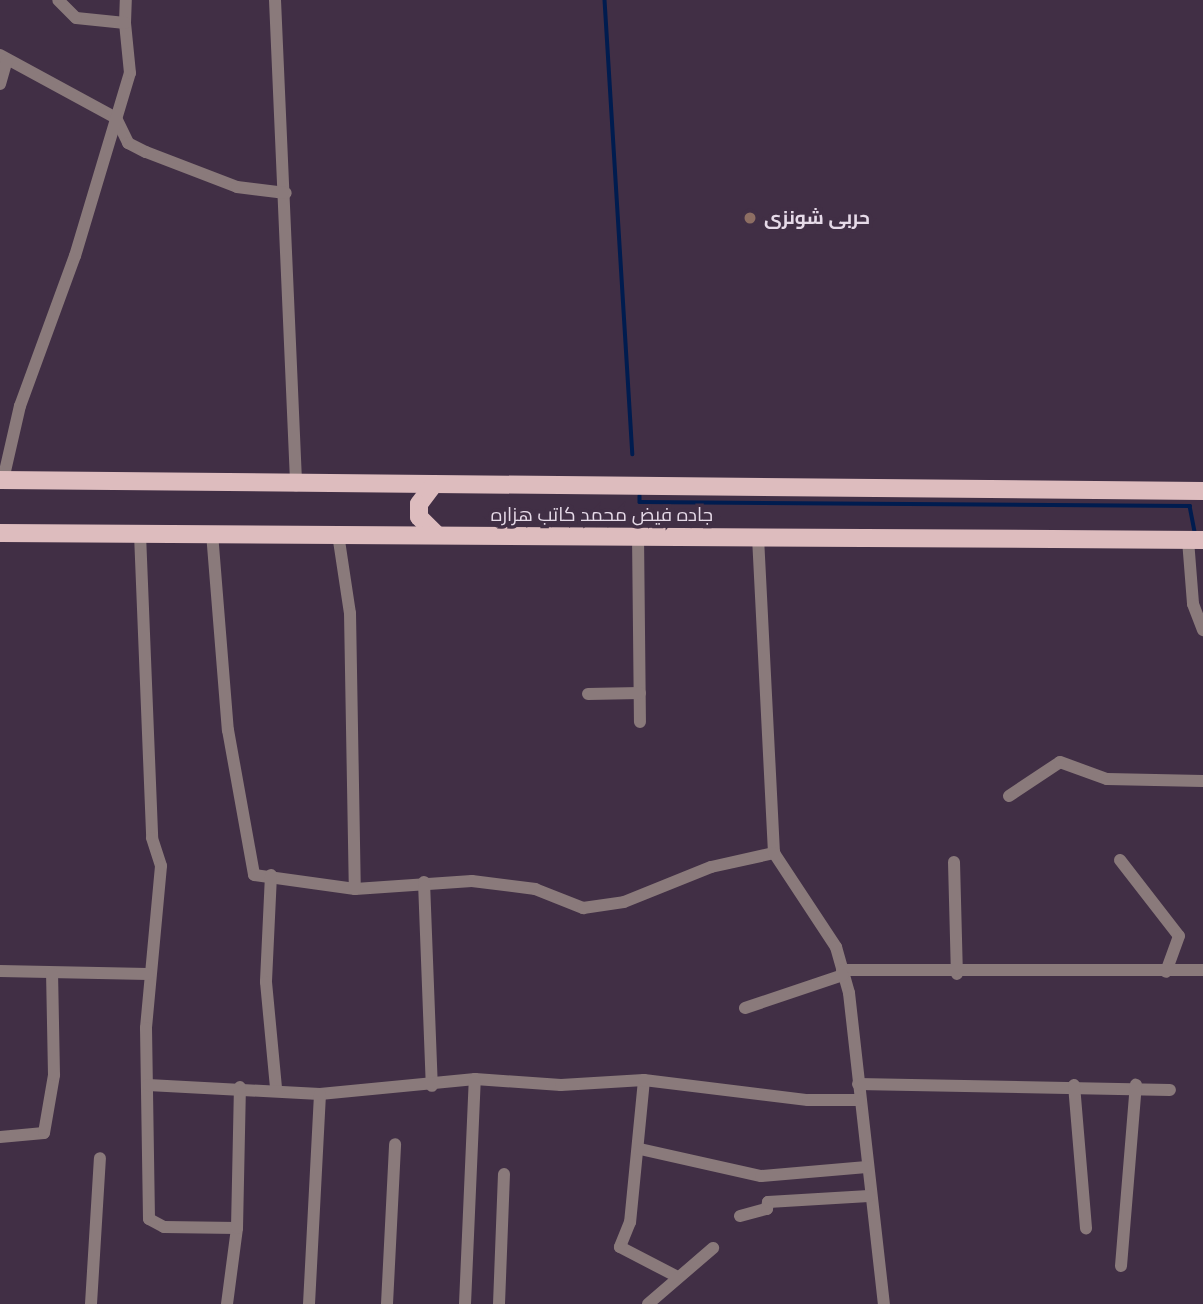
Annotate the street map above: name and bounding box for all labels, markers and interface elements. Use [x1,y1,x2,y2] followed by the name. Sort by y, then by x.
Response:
[764,207,870,229] place label: حربی شونزی
[742,210,758,226] marker: حربی شونزی
[491,504,713,526] street label: جاده فیض محمد کاتب هزاره

